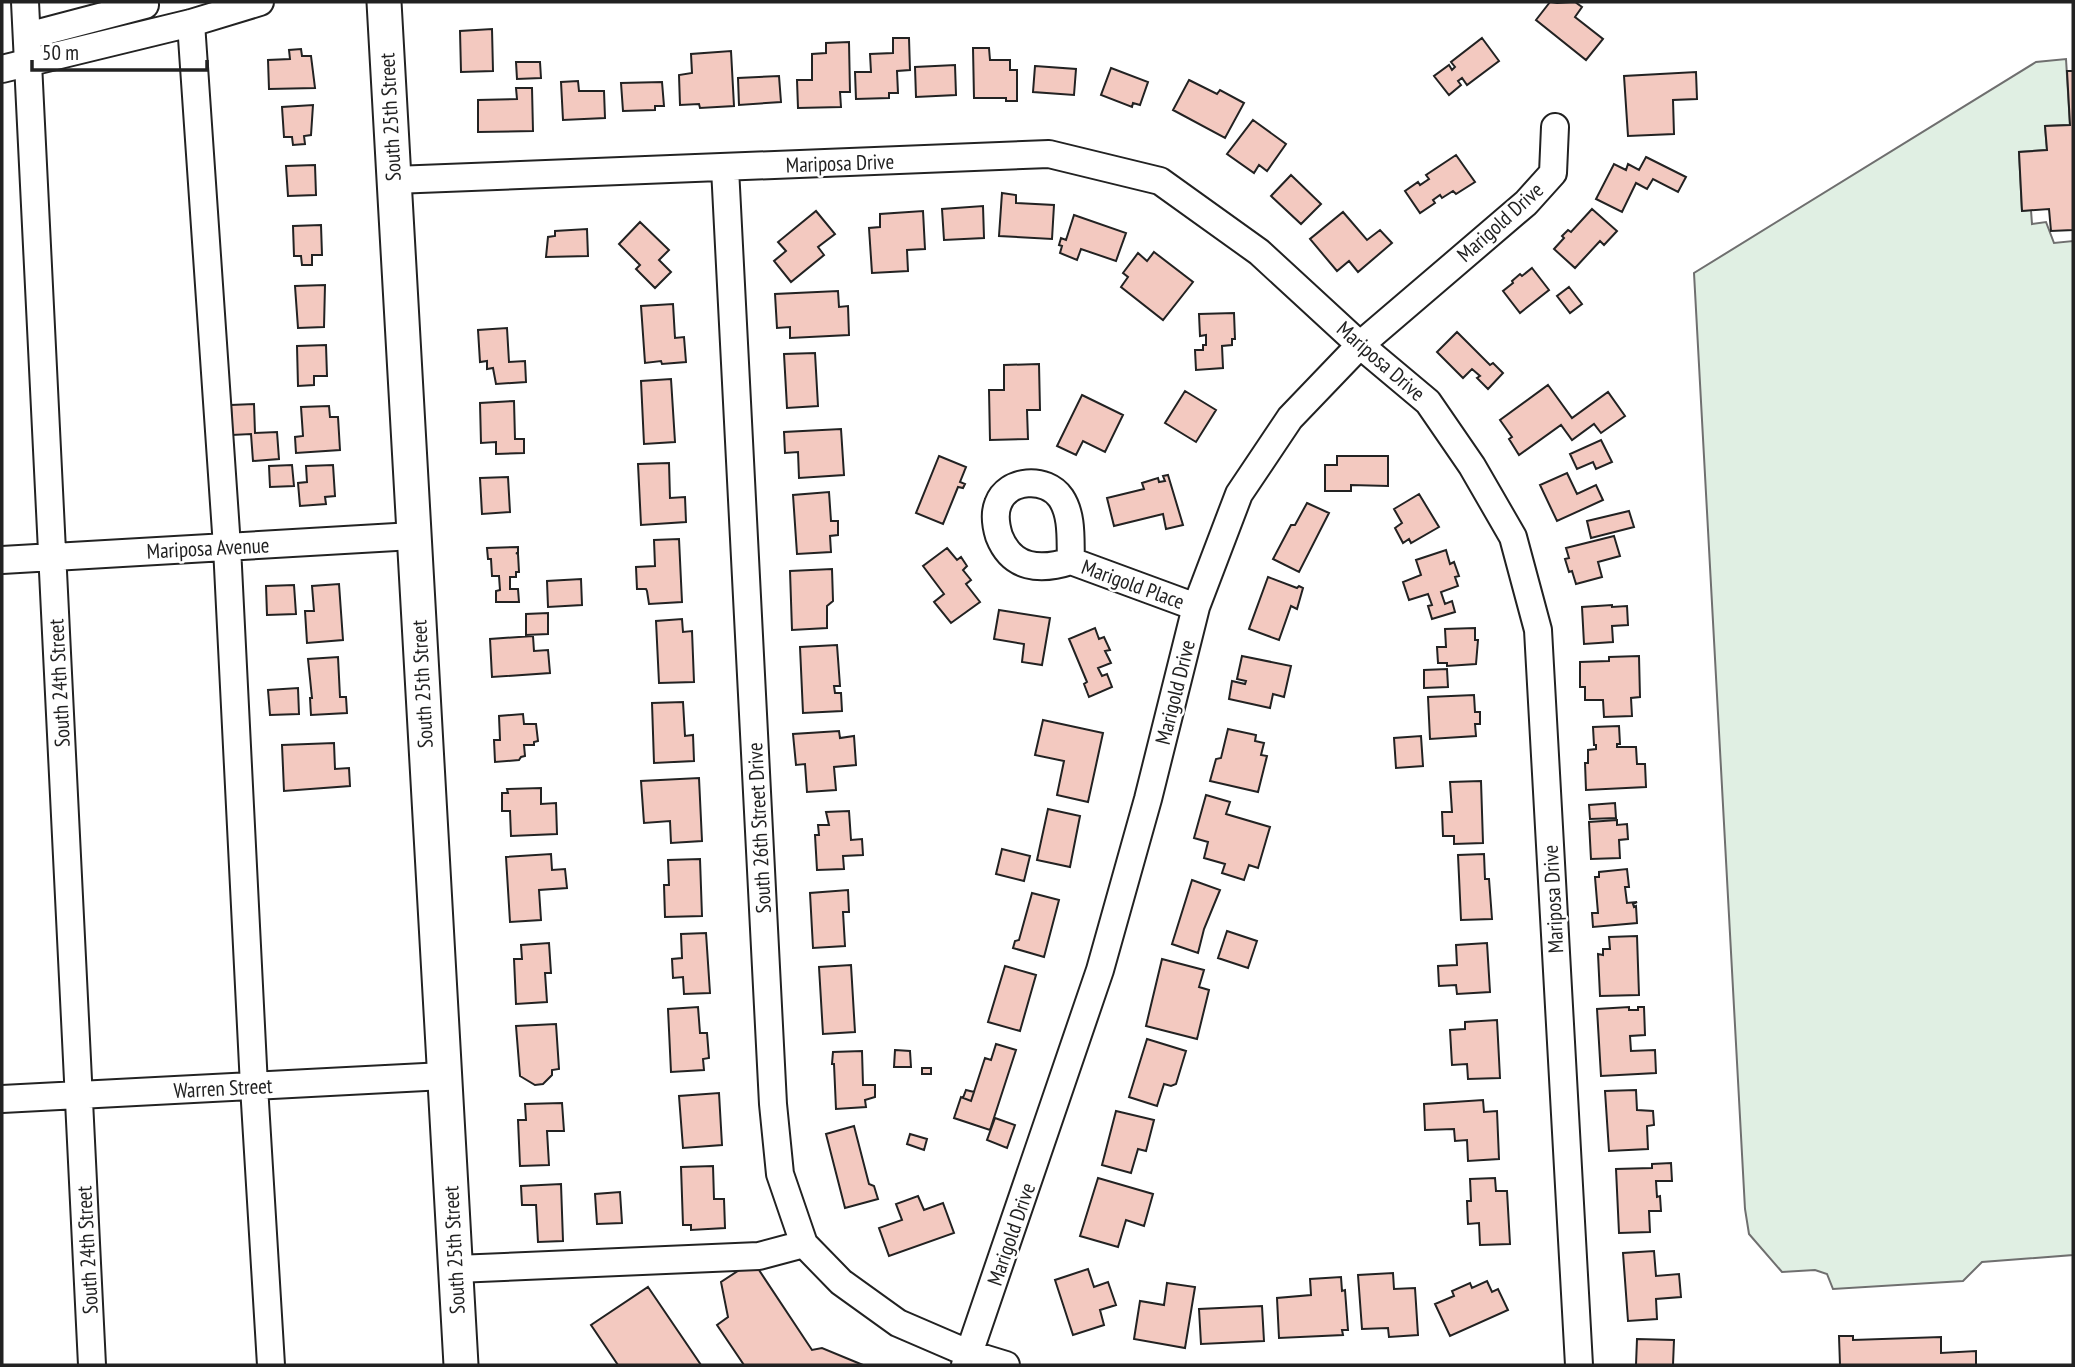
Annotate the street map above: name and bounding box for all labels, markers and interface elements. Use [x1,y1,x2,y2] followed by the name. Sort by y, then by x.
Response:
[32,28,206,72] scale bar
[42,39,79,66] text: 50 m
[373,52,407,182] street label: South 25th Street
[785,148,895,178] street label: Mariposa Drive
[1451,176,1549,268] street label: Marigold Drive
[1331,315,1431,407] street label: Mariposa Drive
[146,531,270,565] street label: Mariposa Avenue
[1078,553,1188,615] street label: Marigold Place
[42,618,76,748] street label: South 24th Street
[405,619,439,749] street label: South 25th Street
[1149,637,1201,747] street label: Marigold Drive
[741,742,777,914] street label: South 26th Street Drive
[1537,844,1569,954] street label: Mariposa Drive
[173,1072,273,1104] street label: Warren Street
[981,1179,1041,1289] street label: Marigold Drive
[70,1185,104,1315] street label: South 24th Street
[437,1185,471,1315] street label: South 25th Street

